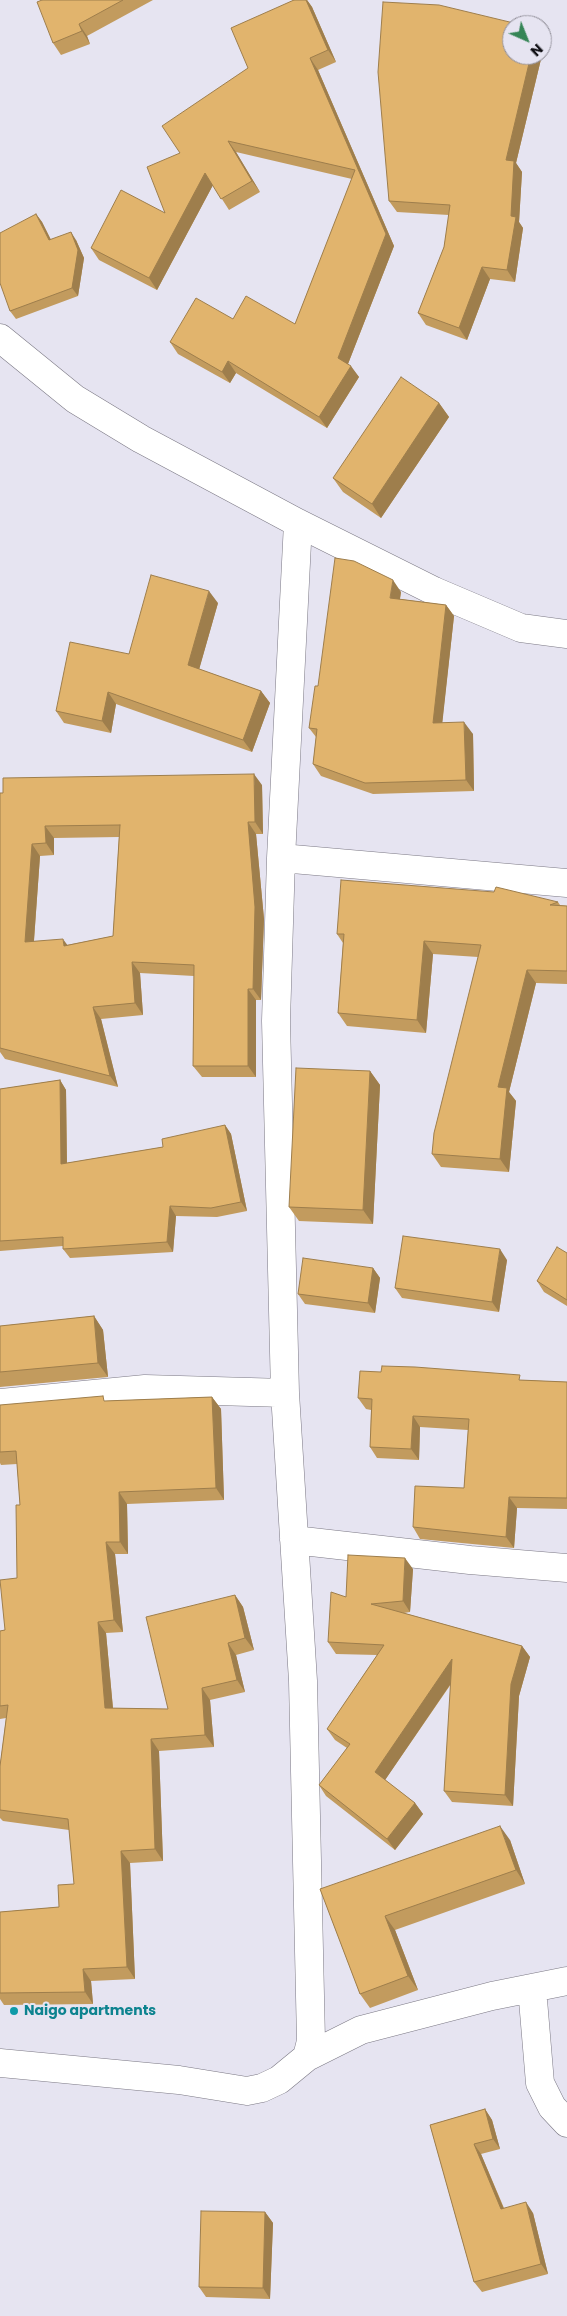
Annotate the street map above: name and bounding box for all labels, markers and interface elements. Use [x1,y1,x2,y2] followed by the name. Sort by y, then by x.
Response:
[502,15,552,65] north arrow
[526,39,547,61] text: N
[24,2003,156,2019] place label: Naigo apartments
[8,2005,20,2017] marker: Naigo apartments

